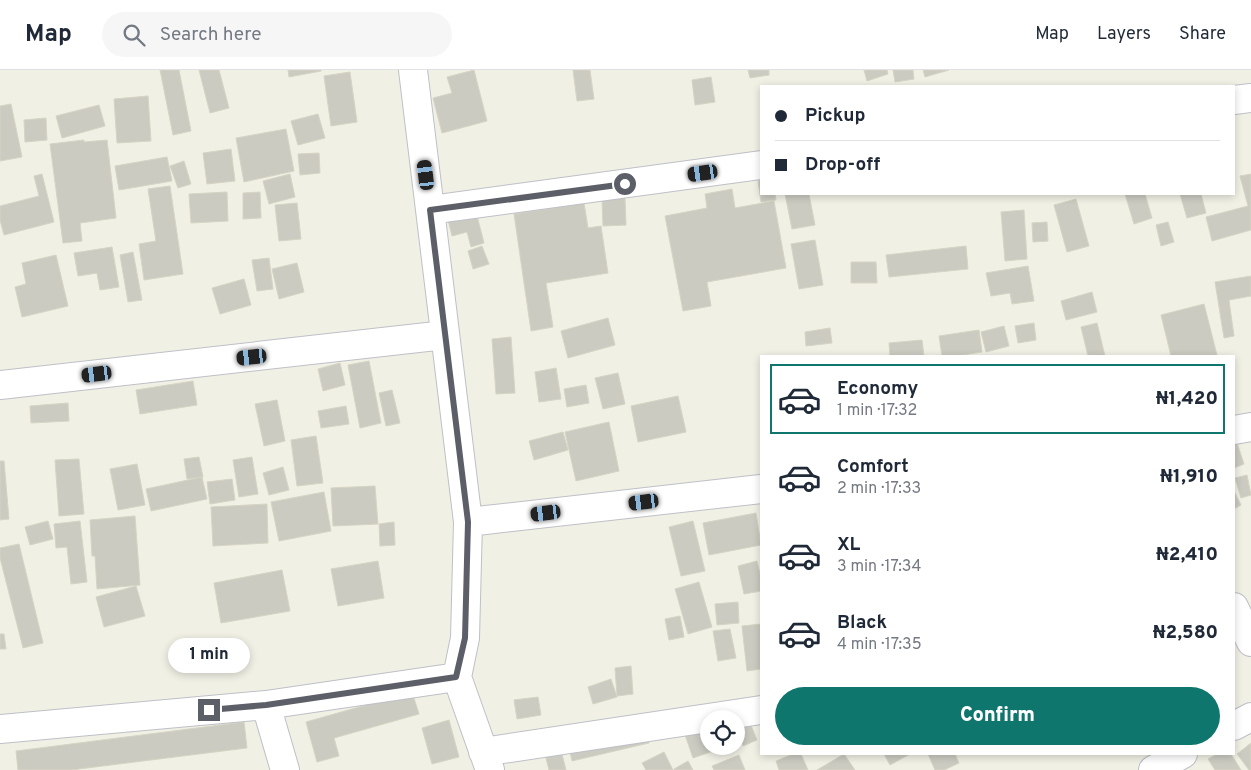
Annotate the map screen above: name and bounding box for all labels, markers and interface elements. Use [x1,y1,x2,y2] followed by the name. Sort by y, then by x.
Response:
[102,12,452,57] search box
[25,20,72,50] text: Map
[120,21,148,49] icon: search
[160,23,261,47] text: Search here
[1035,23,1069,46] text: Map
[1097,23,1151,46] text: Layers
[1179,23,1226,46] text: Share
[805,104,865,128] text: Pickup
[805,153,880,177] text: Drop-off
[416,159,435,191] car
[687,163,718,183] car
[614,173,636,195] route start
[236,348,267,366] car
[81,365,112,383] car
[777,377,822,422] icon: car
[837,377,918,401] text: Economy
[1156,387,1218,411] text: ₦1,420
[837,401,917,421] text: 1 min · 17:32
[777,455,822,500] icon: car
[837,455,909,479] text: Comfort
[1160,465,1218,489] text: ₦1,910
[837,479,921,499] text: 2 min · 17:33
[628,493,659,511] car
[530,504,561,522] car
[777,533,822,578] icon: car
[837,533,860,557] text: XL
[1156,543,1218,567] text: ₦2,410
[837,557,921,577] text: 3 min · 17:34
[777,611,822,656] icon: car
[837,611,887,635] text: Black
[1153,621,1218,645] text: ₦2,580
[837,635,922,655] text: 4 min · 17:35
[168,638,250,672] callout: 1 min
[189,645,229,665] text: 1 min
[775,687,1220,745] button: Confirm
[198,699,220,721] route end
[700,710,745,755] map controls
[700,710,745,755] button: locate

